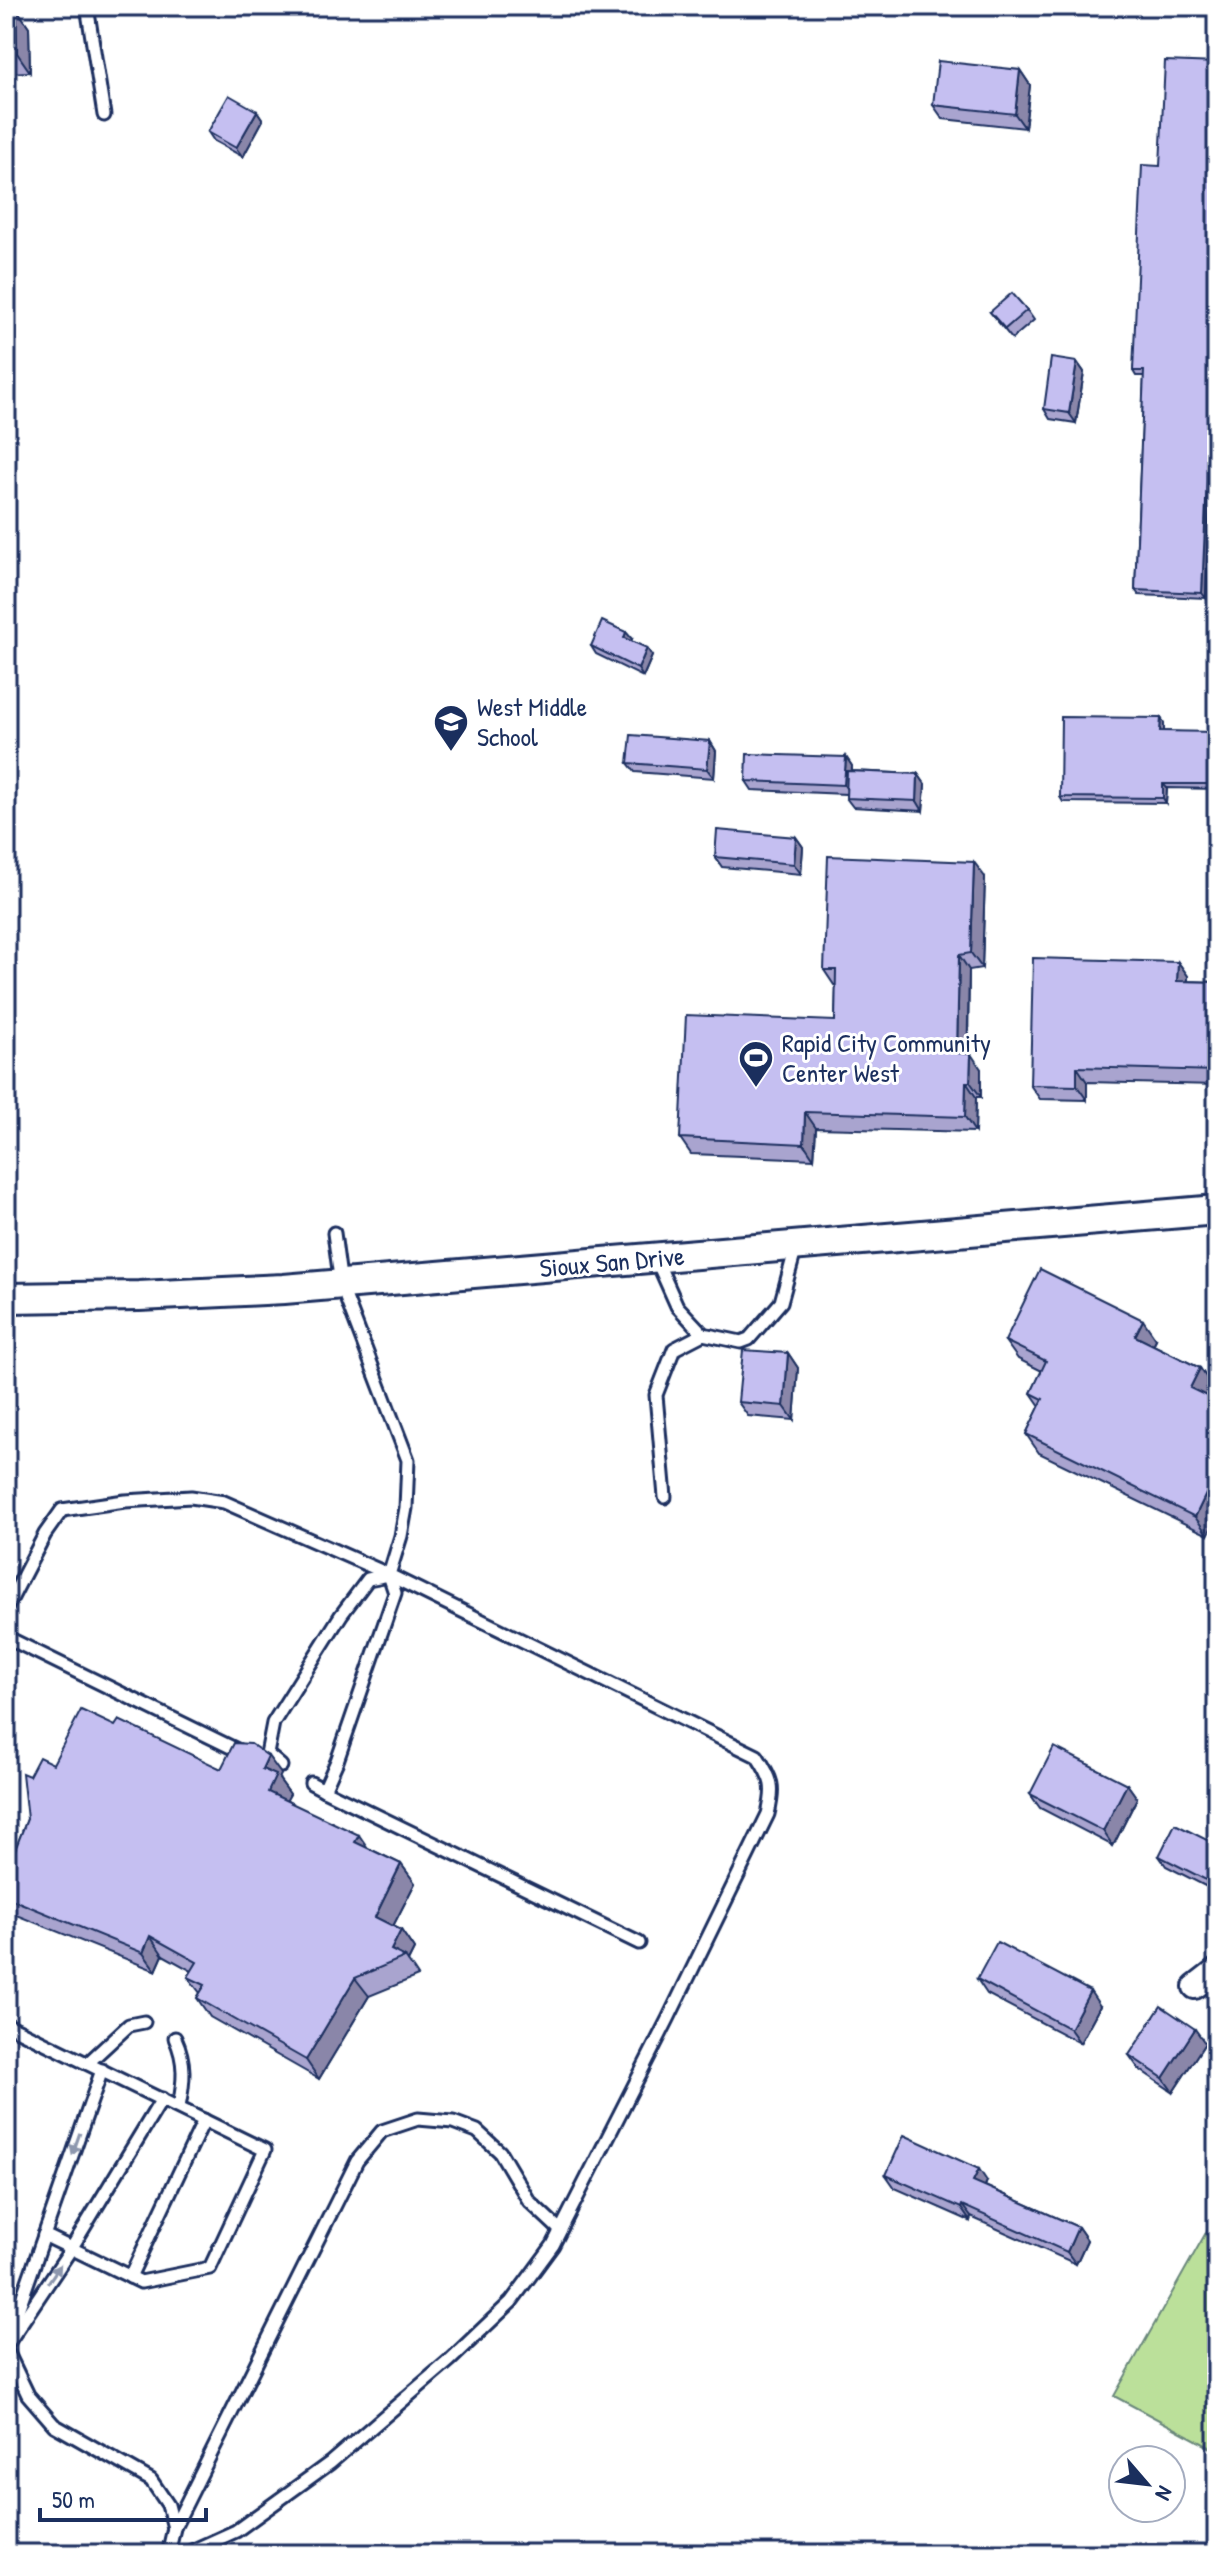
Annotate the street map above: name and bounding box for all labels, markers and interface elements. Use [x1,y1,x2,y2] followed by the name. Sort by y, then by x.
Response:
[477,689,587,754] place label: West Middle School
[432,703,470,753] school or university icon: West Middle School
[782,1025,991,1090] place label: Rapid City Community Center West
[737,1039,775,1089] sports icon: Rapid City Community Center West
[538,1238,686,1285] street label: Sioux San Drive
[70,2132,82,2156] one-way arrow
[46,2263,61,2285] one-way arrow
[1107,2444,1187,2524] north arrow
[40,2472,206,2522] scale bar
[1149,2481,1181,2506] text: N
[52,2483,95,2515] text: 50 m

